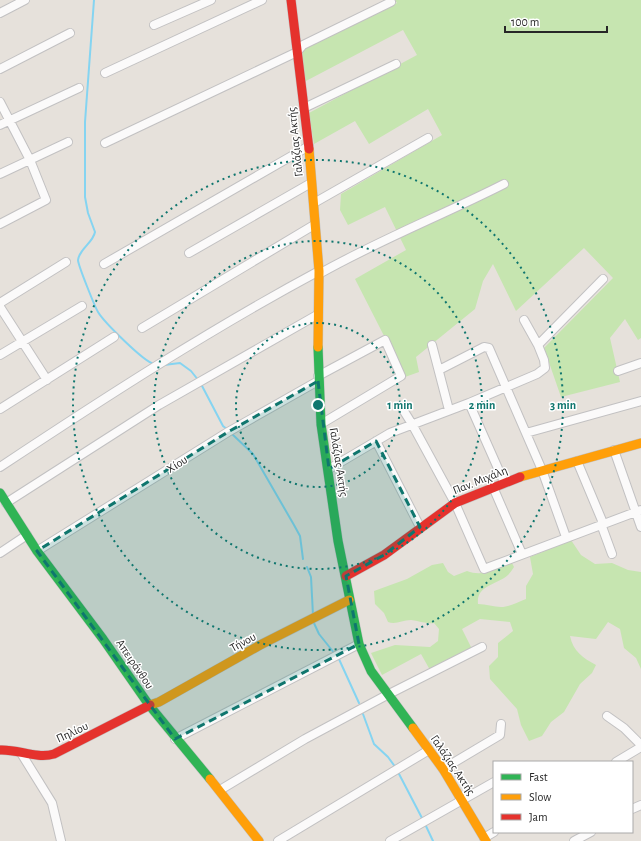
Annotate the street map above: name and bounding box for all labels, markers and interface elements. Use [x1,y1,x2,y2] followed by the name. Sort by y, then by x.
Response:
[505,8,607,34] scale bar
[511,16,539,28] text: 100 m
[285,106,306,177] street label: Γαλάζιας Ακτής
[311,398,325,412] centre of rings
[387,399,413,411] text: 1 min
[469,399,495,411] text: 2 min
[550,399,576,411] text: 3 min
[327,427,350,498] street label: Γαλάζιας Ακτής
[165,453,190,475] street label: Χίου
[451,464,509,496] street label: Παν. Μιχάλη
[228,630,258,654] street label: Τήνου
[114,637,156,691] street label: Απειράνθου
[54,719,90,745] street label: Πηλίου
[428,733,478,798] street label: Γαλάζιας Ακτής
[493,761,633,833] legend
[529,771,548,783] text: Fast
[529,791,551,803] text: Slow
[529,811,548,823] text: Jam

